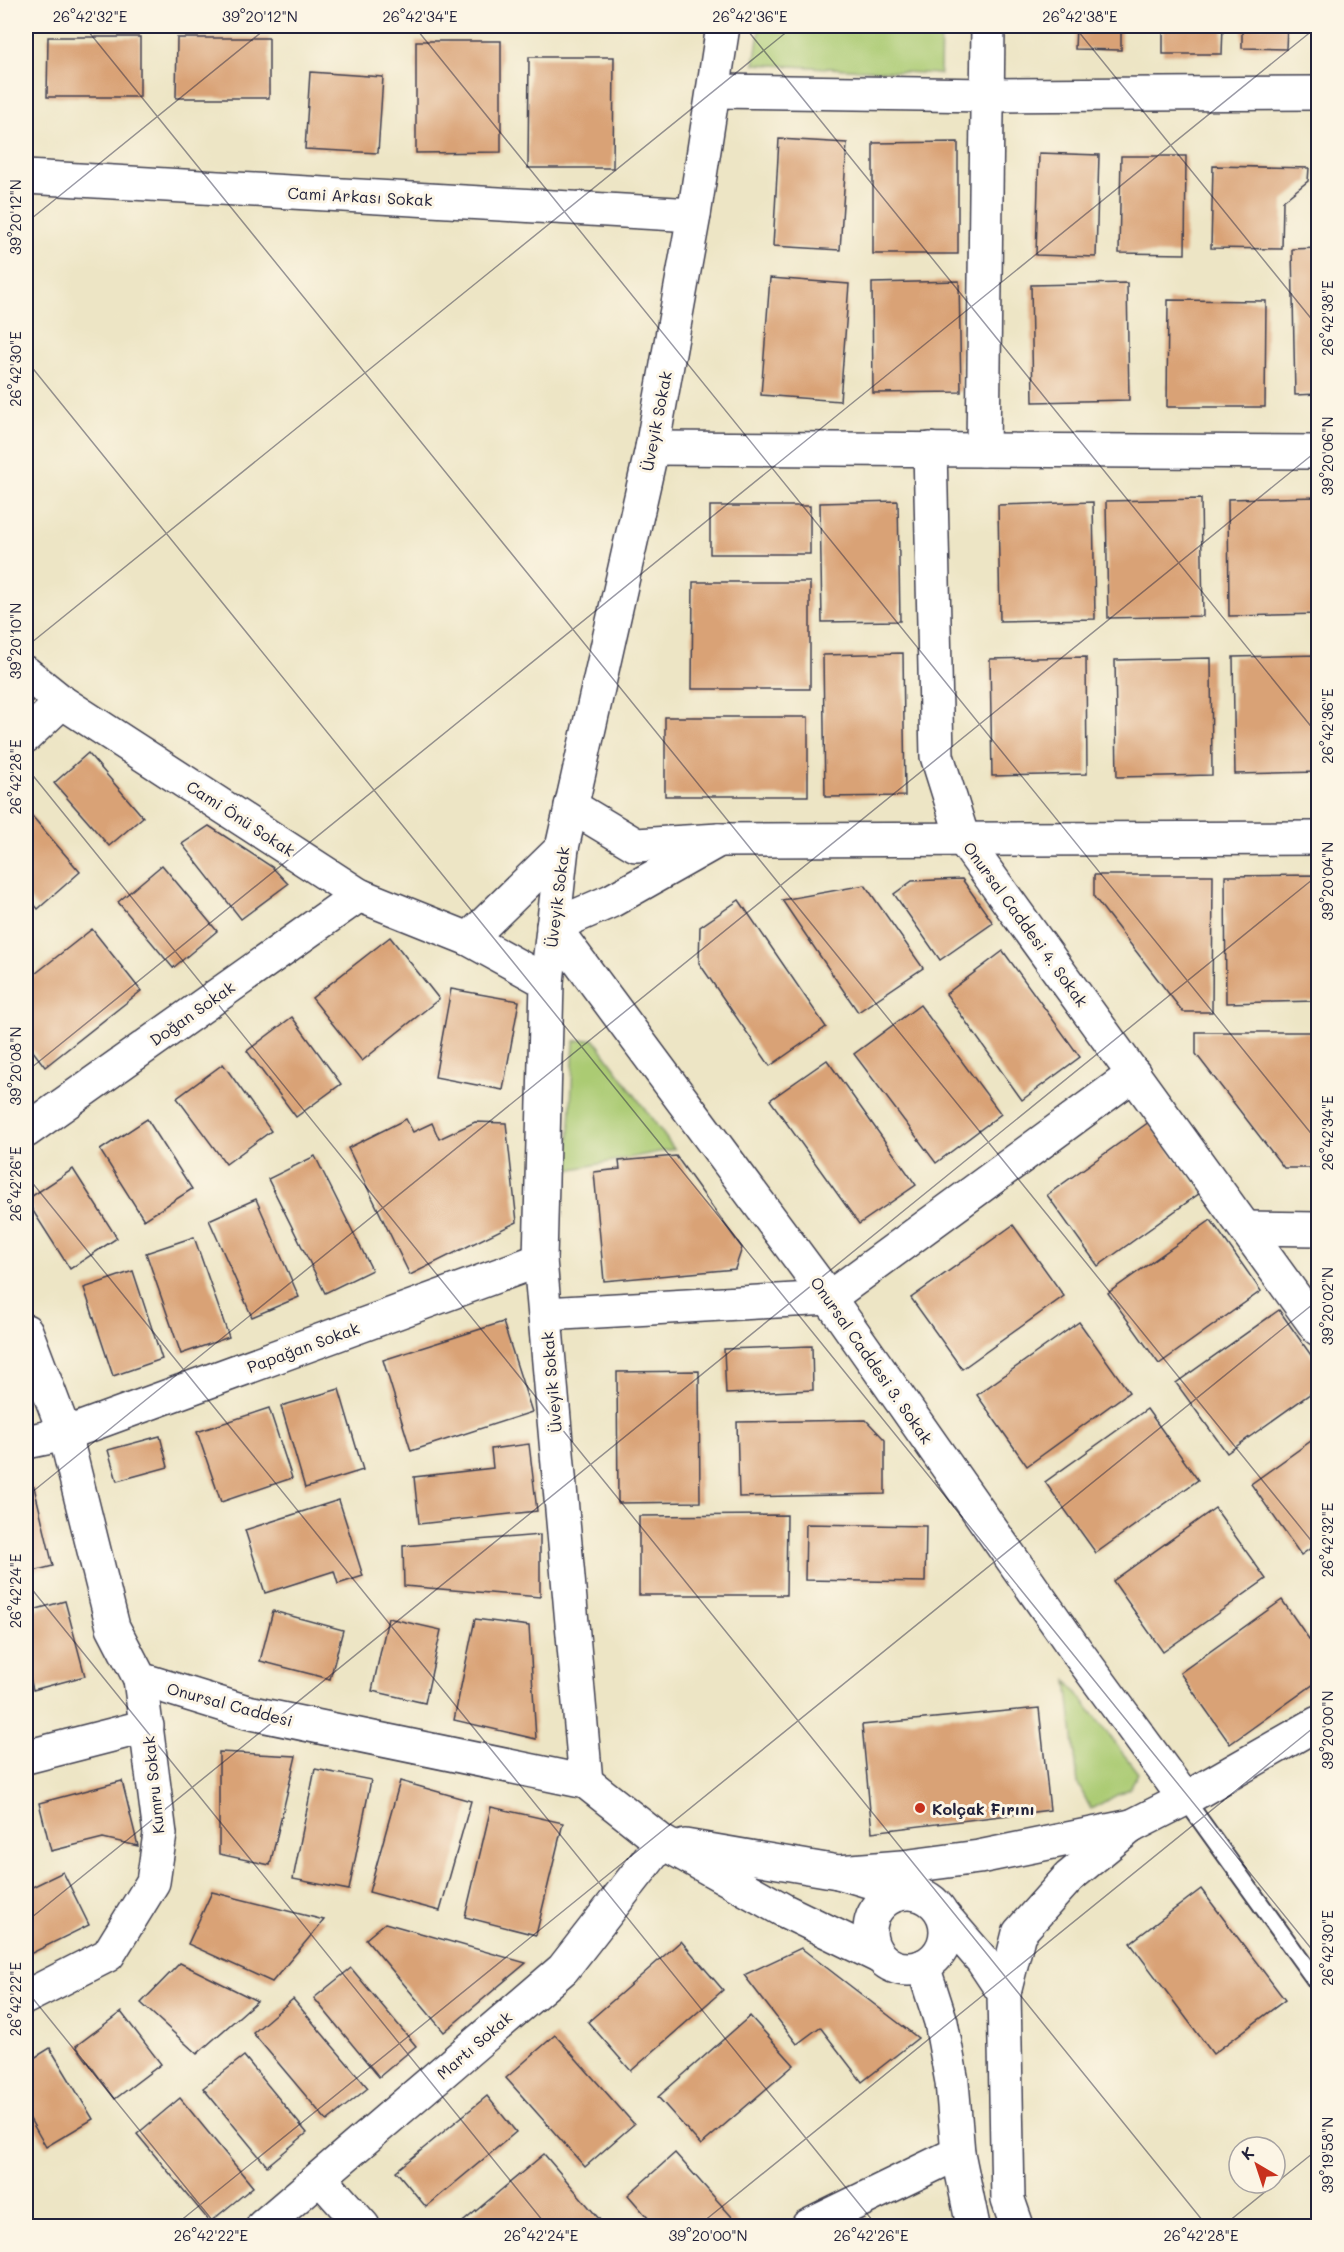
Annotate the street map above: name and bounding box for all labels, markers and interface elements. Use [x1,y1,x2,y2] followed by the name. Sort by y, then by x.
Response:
[53,6,128,26] text: 26°42'32"E
[222,6,298,26] text: 39°20'12"N
[382,6,458,26] text: 26°42'34"E
[712,6,788,26] text: 26°42'36"E
[1042,6,1118,26] text: 26°42'38"E
[5,179,25,255] text: 39°20'12"N
[287,182,433,210] street label: Cami Arkası Sokak
[1317,280,1337,356] text: 26°42'38"E
[5,331,25,407] text: 26°42'30"E
[636,369,676,473] street label: Üveyik Sokak
[1317,416,1337,496] text: 39°20'06"N
[5,603,25,679] text: 39°20'10"N
[1317,688,1337,764] text: 26°42'36"E
[5,739,25,815] text: 26°42'28"E
[183,775,299,861] street label: Cami Önü Sokak
[959,837,1093,1011] street label: Onursal Caddesi 4. Sokak
[1317,842,1337,920] text: 39°20'04"N
[540,845,574,949] street label: Üveyik Sokak
[145,976,239,1050] street label: Doğan Sokak
[5,1026,25,1106] text: 39°20'08"N
[1317,1095,1337,1171] text: 26°42'34"E
[5,1146,25,1221] text: 26°42'26"E
[1317,1267,1337,1345] text: 39°20'02"N
[806,1272,938,1448] street label: Onursal Caddesi 3. Sokak
[244,1317,362,1377] street label: Papağan Sokak
[536,1331,566,1433] street label: Üveyik Sokak
[1317,1502,1337,1577] text: 26°42'32"E
[5,1553,25,1628] text: 26°42'24"E
[165,1677,295,1731] street label: Onursal Caddesi
[1317,1690,1337,1770] text: 39°20'00"N
[137,1735,169,1835] street label: Kumru Sokak
[932,1798,1035,1819] place label: Kolçak Fırını
[913,1801,927,1815] marker: Kolçak Fırını
[1317,1910,1337,1986] text: 26°42'30"E
[5,1961,25,2036] text: 26°42'22"E
[432,2006,516,2084] street label: Martı Sokak
[1317,2117,1337,2193] text: 39°19'58"N
[1227,2135,1287,2195] north arrow
[1237,2141,1258,2164] text: K
[174,2225,249,2245] text: 26°42'22"E
[504,2225,579,2245] text: 26°42'24"E
[668,2225,748,2245] text: 39°20'00"N
[834,2225,909,2245] text: 26°42'26"E
[1164,2225,1239,2245] text: 26°42'28"E

